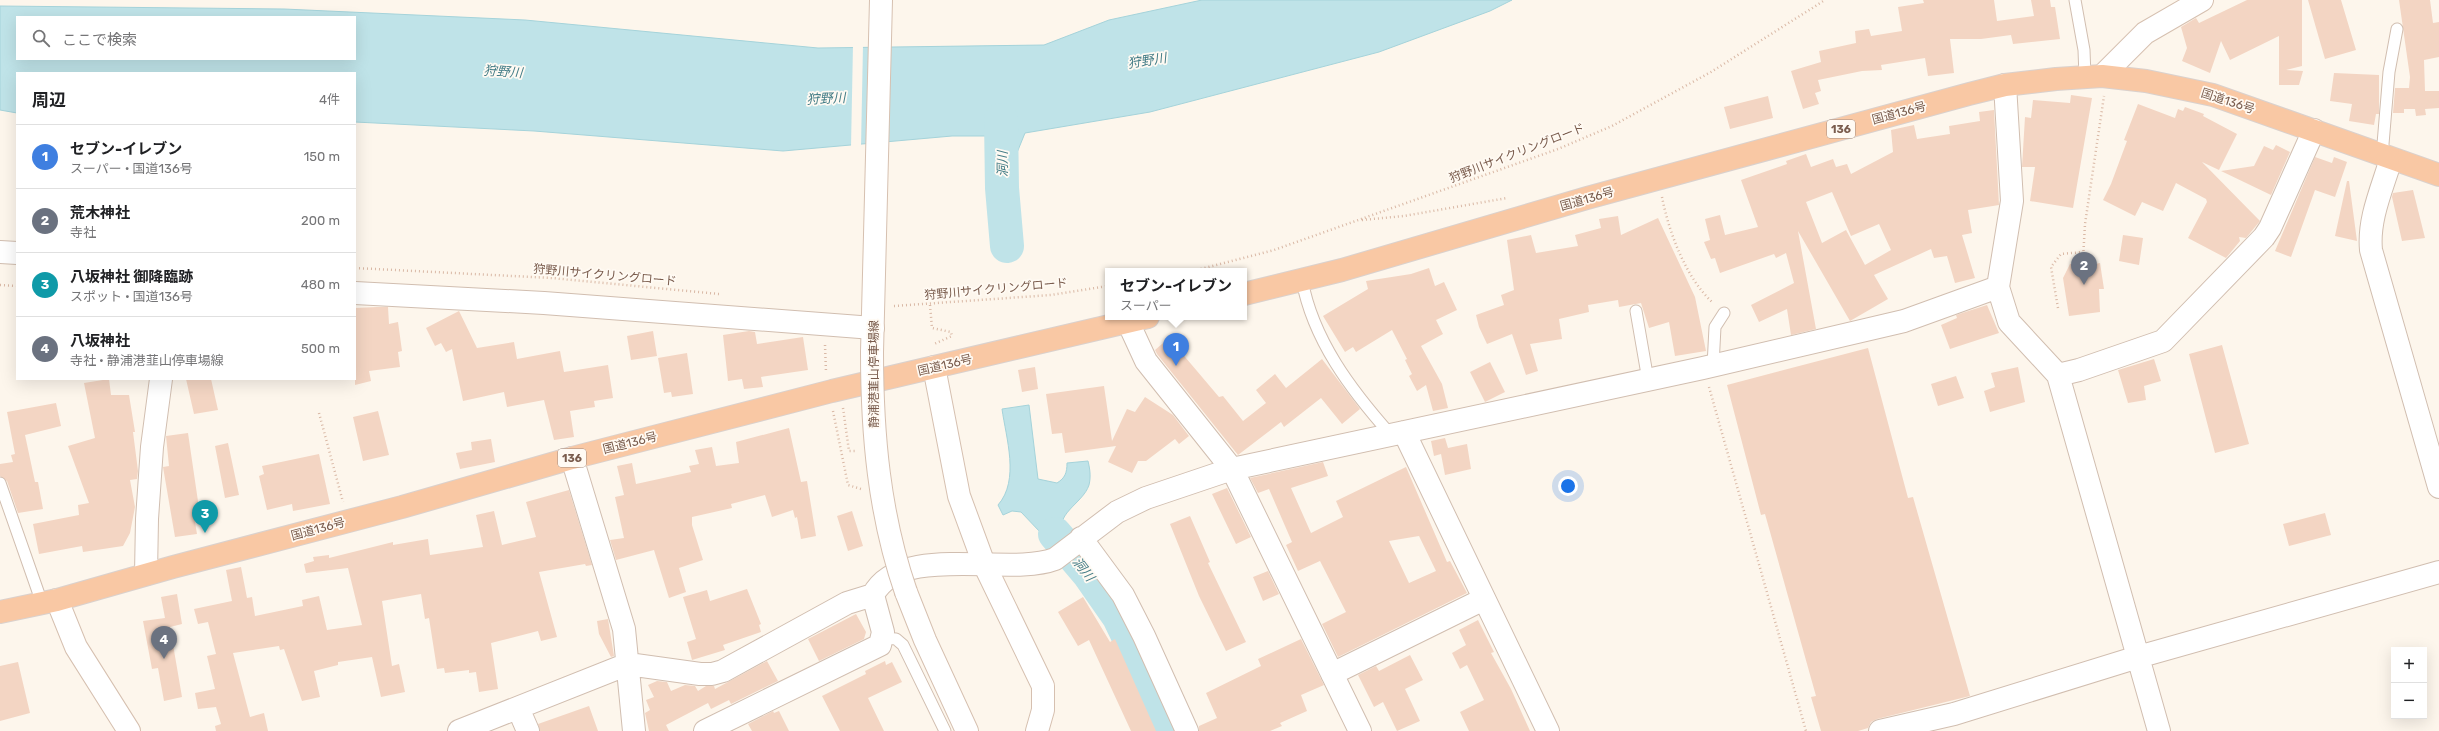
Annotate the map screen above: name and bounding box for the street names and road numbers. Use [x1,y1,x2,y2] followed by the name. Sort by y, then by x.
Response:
[2199,86,2257,116] street label: 国道136号
[1870,99,1928,127] street label: 国道136号
[1827,120,1855,138] road number: 136
[1447,121,1587,185] street label: 狩野川サイクリングロード
[1558,185,1616,213] street label: 国道136号
[533,262,677,288] street label: 狩野川サイクリングロード
[924,276,1068,302] street label: 狩野川サイクリングロード
[867,320,881,428] street label: 静浦港韮山停車場線
[916,352,974,378] street label: 国道136号
[601,429,659,457] street label: 国道136号
[558,449,586,467] road number: 136
[289,515,347,543] street label: 国道136号

